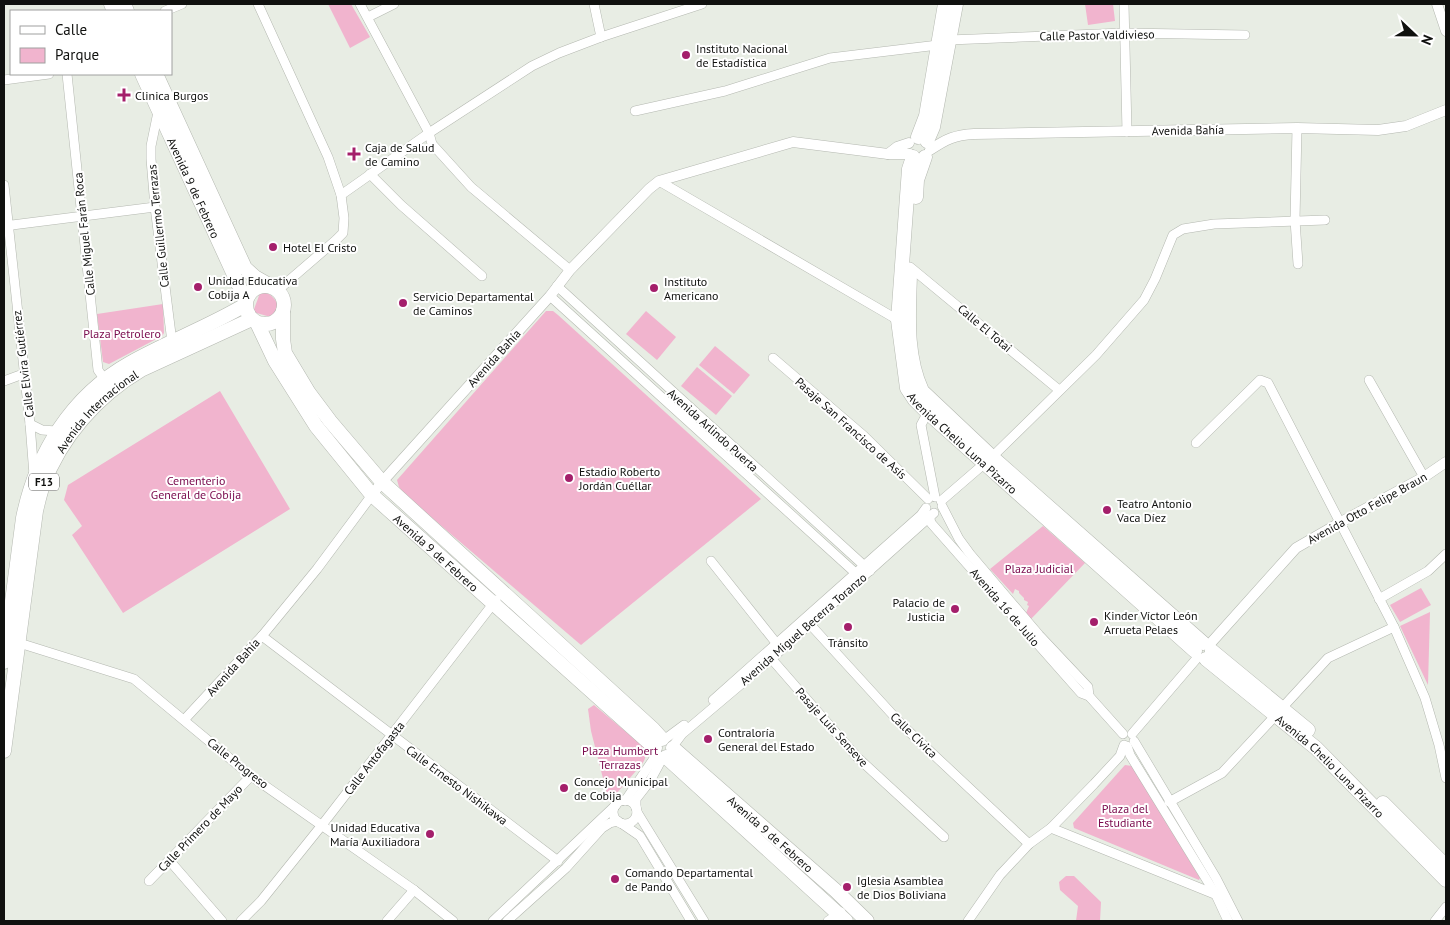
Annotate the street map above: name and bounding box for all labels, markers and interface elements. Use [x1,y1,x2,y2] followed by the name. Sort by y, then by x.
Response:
[10,10,172,75] legend
[1390,10,1440,60] north arrow
[55,20,87,39] text: Calle
[1039,26,1155,44] street label: Calle Pastor Valdivieso
[1417,32,1437,48] text: N
[696,41,788,70] place label: Instituto Nacional de Estadística
[55,45,99,64] text: Parque
[680,49,692,61] marker: Instituto Nacional de Estadística
[117,88,131,102] marker: Clinica Burgos
[135,88,208,103] place label: Clinica Burgos
[1152,122,1224,138] street label: Avenida Bahía
[165,135,224,240] street label: Avenida 9 de Febrero
[365,140,434,169] place label: Caja de Salud de Camino
[347,147,361,161] marker: Caja de Salud de Camino
[144,164,172,288] street label: Calle Guillermo Terrazas
[70,172,98,296] street label: Calle Miguel Farán Roca
[283,240,357,255] place label: Hotel El Cristo
[267,241,279,253] marker: Hotel El Cristo
[208,273,297,302] place label: Unidad Educativa Cobija A
[664,274,719,303] place label: Instituto Americano
[192,281,204,293] marker: Unidad Educativa Cobija A
[648,282,660,294] marker: Instituto Americano
[413,289,534,318] place label: Servicio Departamental de Caminos
[397,297,409,309] marker: Servicio Departamental de Caminos
[955,301,1015,355] street label: Calle El Totai
[9,310,37,418] street label: Calle Elvira Gutiérrez
[83,326,161,341] park label: Plaza Petrolero
[464,326,524,390] street label: Avenida Bahía
[53,366,141,455] street label: Avenida Internacional
[792,374,910,482] street label: Pasaje San Francisco de Asís
[664,385,762,475] street label: Avenida Arlindo Puerta
[904,389,1021,497] street label: Avenida Chelio Luna Pizarro
[578,464,660,493] place label: Estadio Roberto Jordán Cuéllar
[1305,469,1429,547] street label: Avenida Otto Felipe Braun
[563,472,575,484] marker: Estadio Roberto Jordán Cuéllar
[151,473,241,502] park label: Cementerio General de Cobija
[29,474,59,491] road number: F13
[1116,496,1192,525] place label: Teatro Antonio Vaca Díez
[1101,504,1113,516] marker: Teatro Antonio Vaca Díez
[391,511,482,594] street label: Avenida 9 de Febrero
[1005,561,1074,576] park label: Plaza Judicial
[967,565,1043,649] street label: Avenida 16 de Julio
[737,570,869,688] street label: Avenida Miguel Becerra Toranzo
[892,595,945,624] place label: Palacio de Justicia
[949,603,961,615] marker: Palacio de Justicia
[1104,608,1198,637] place label: Kinder Víctor León Arrueta Pelaes
[1088,616,1100,628] marker: Kinder Víctor León Arrueta Pelaes
[842,621,854,633] marker: Tránsito
[203,635,263,699] street label: Avenida Bahía
[828,635,868,650] place label: Tránsito
[793,684,871,770] street label: Pasaje Luis Senseve
[887,709,941,761] street label: Calle Cívica
[1273,711,1388,821] street label: Avenida Chelio Luna Pizarro
[341,718,408,798] street label: Calle Antofagasta
[718,725,815,754] place label: Contraloría General del Estado
[702,733,714,745] marker: Contraloría General del Estado
[204,734,272,792] street label: Calle Progreso
[403,742,511,828] street label: Calle Ernesto Nishikawa
[582,743,658,772] park label: Plaza Humbert Terrazas
[574,774,668,803] place label: Concejo Municipal de Cobija
[155,781,245,875] street label: Calle Primero de Mayo
[558,782,570,794] marker: Concejo Municipal de Cobija
[725,792,817,875] street label: Avenida 9 de Febrero
[1098,801,1152,830] park label: Plaza del Estudiante
[330,820,420,849] place label: Unidad Educativa María Auxiliadora
[424,828,436,840] marker: Unidad Educativa María Auxiliadora
[625,865,753,894] place label: Comando Departamental de Pando
[609,873,621,885] marker: Comando Departamental de Pando
[857,873,946,902] place label: Iglesia Asamblea de Dios Boliviana
[841,881,853,893] marker: Iglesia Asamblea de Dios Boliviana

